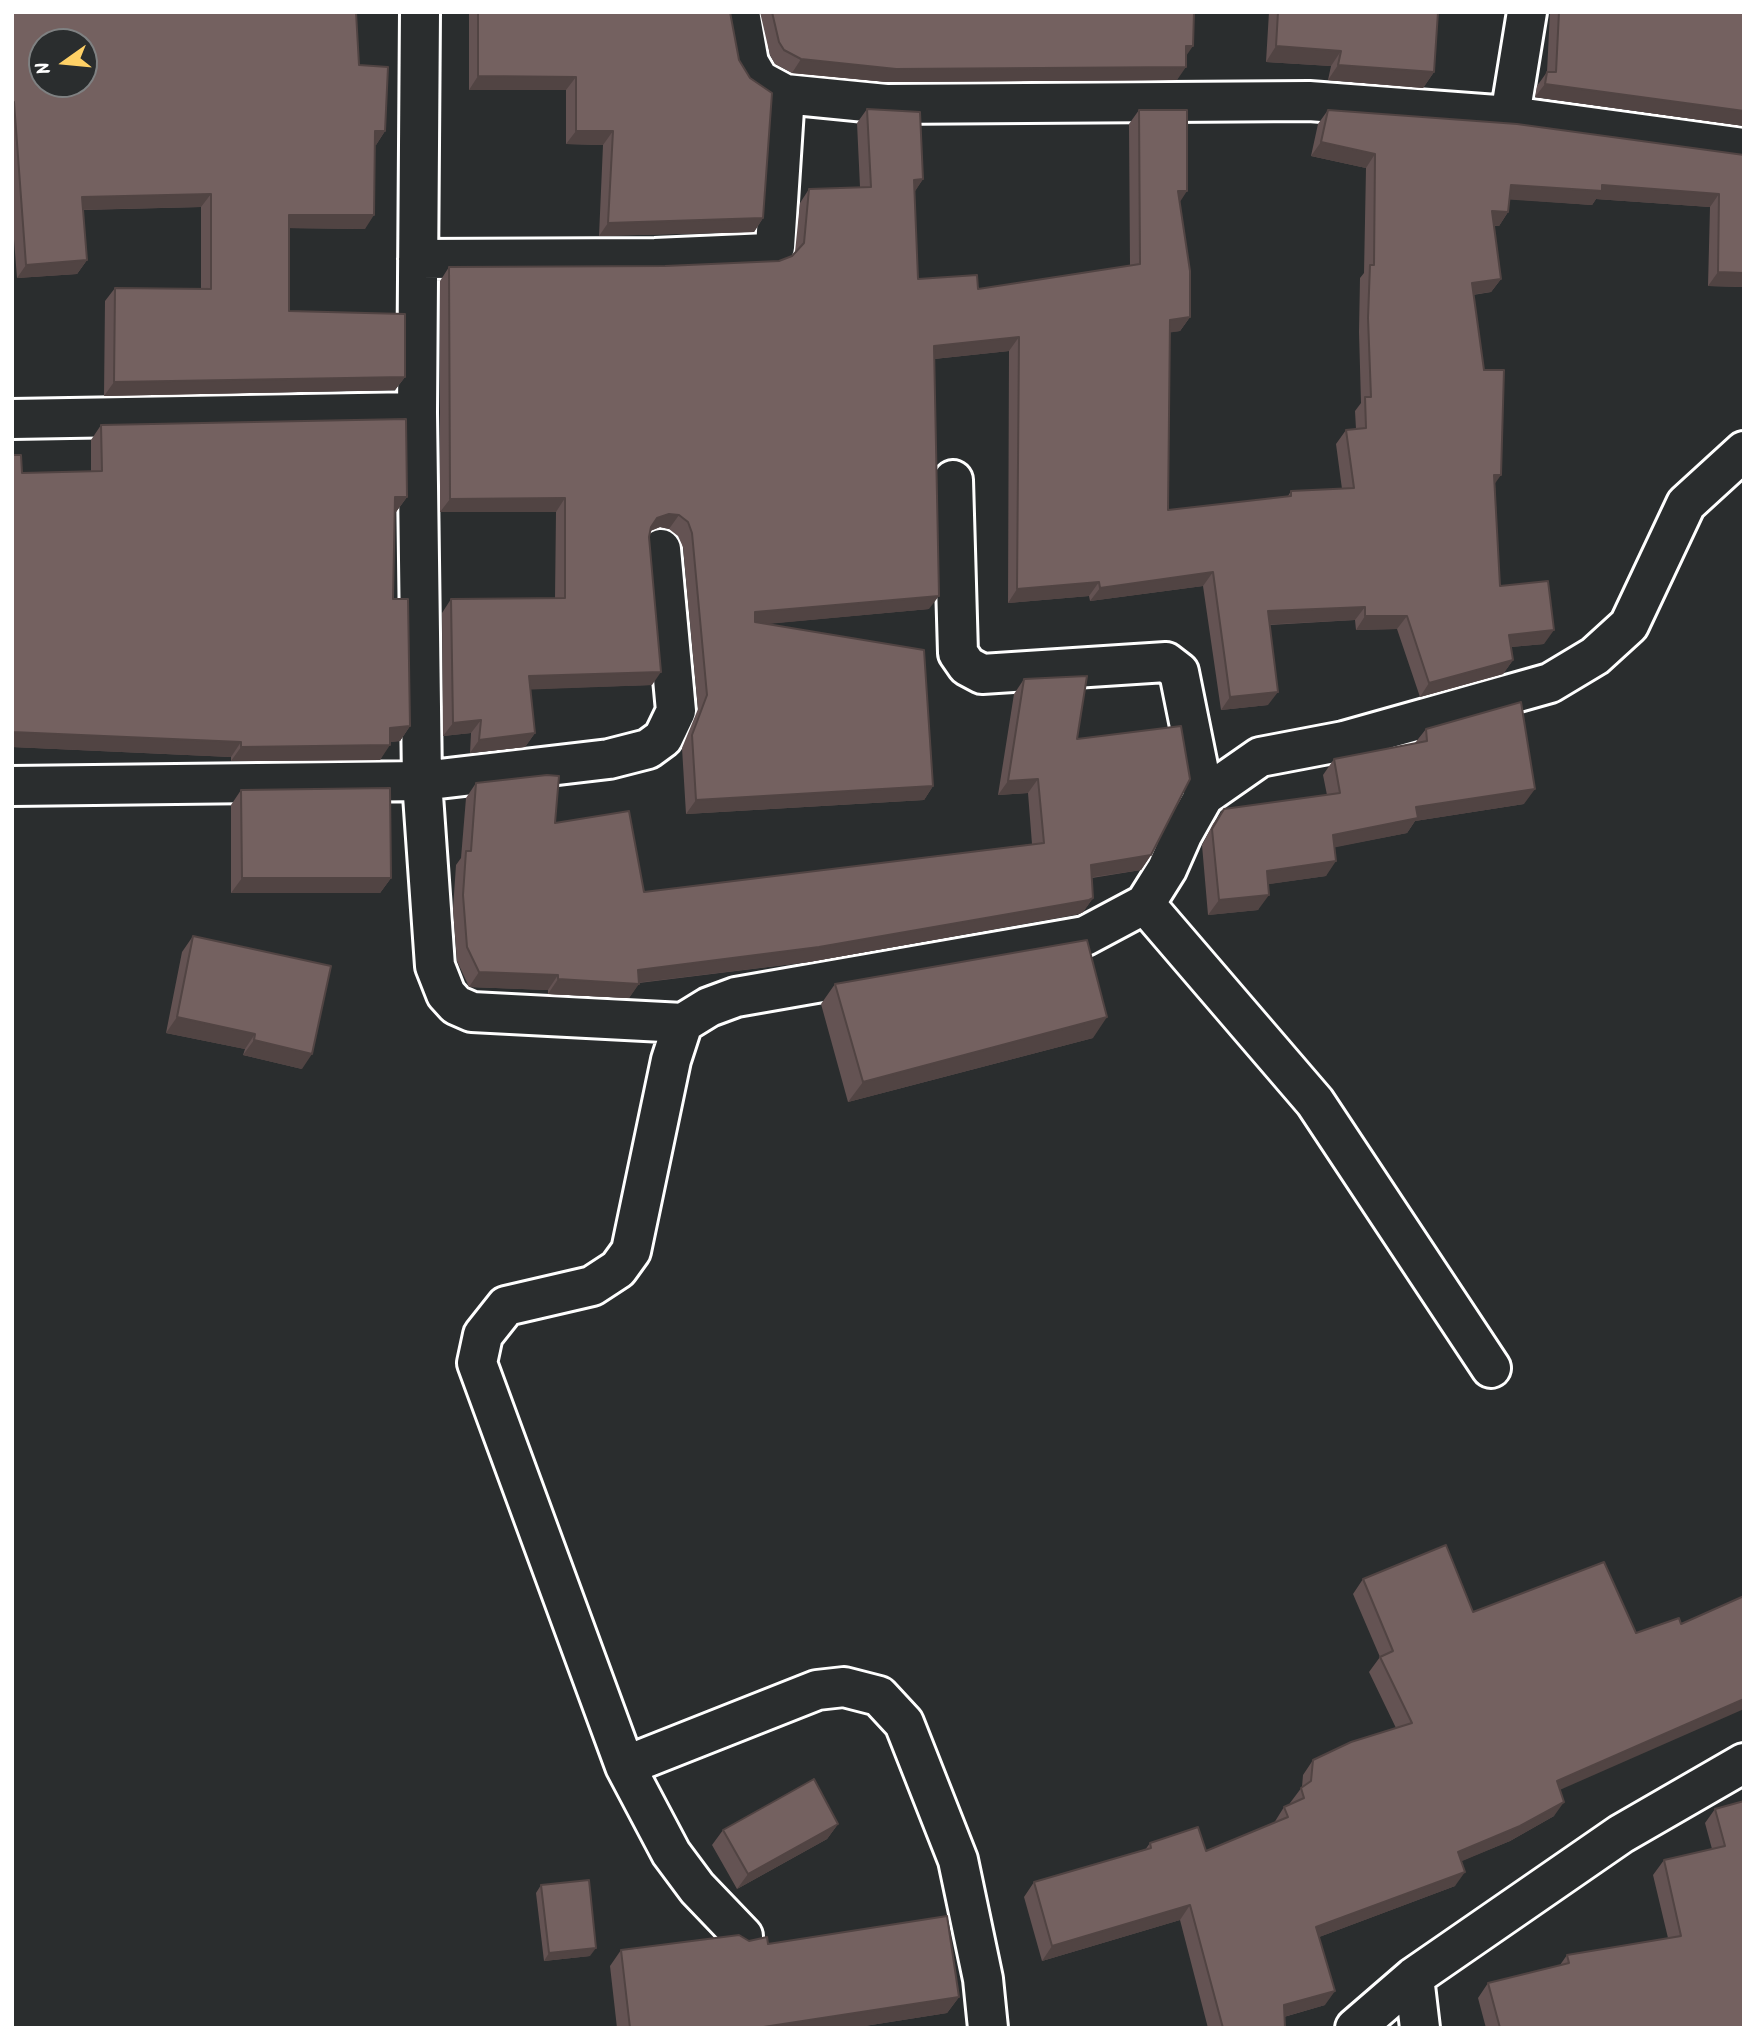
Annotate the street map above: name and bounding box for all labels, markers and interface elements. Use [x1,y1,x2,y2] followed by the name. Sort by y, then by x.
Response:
[28,28,98,98] north arrow
[29,58,61,78] text: N

